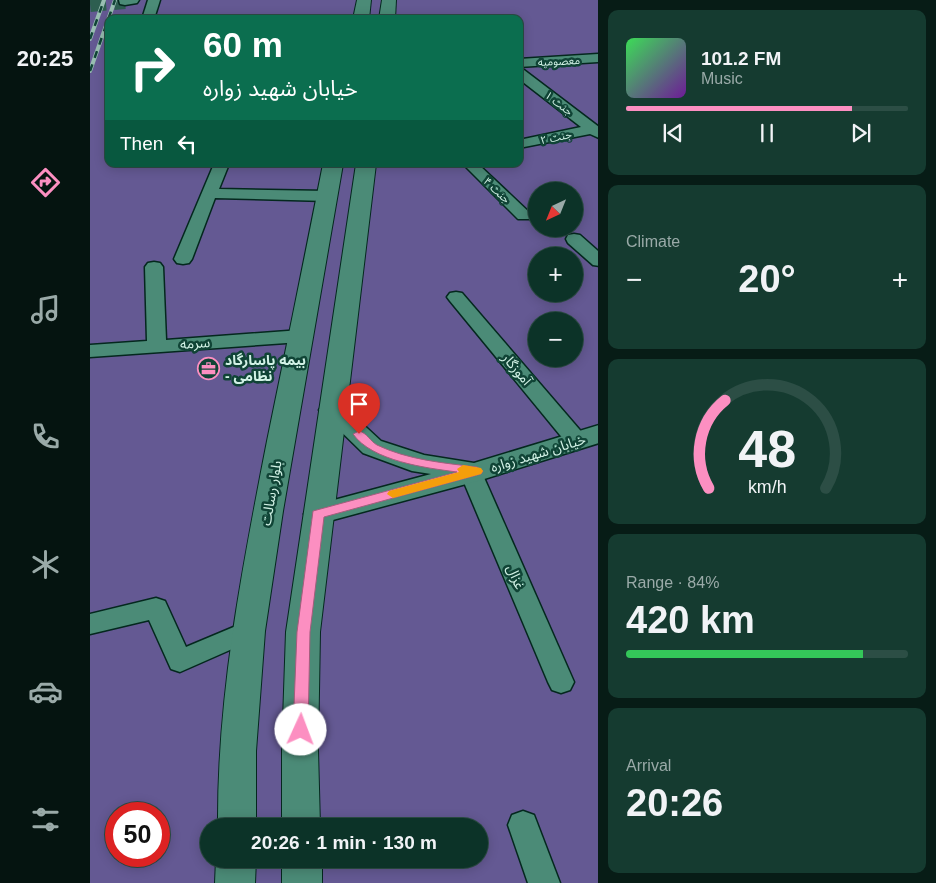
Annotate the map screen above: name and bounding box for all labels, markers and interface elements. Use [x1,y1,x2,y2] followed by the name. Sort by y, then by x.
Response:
[203,25,283,64] text: 60 m
[120,35,185,100] icon: right
[17,46,73,71] text: 20:25
[701,48,781,69] text: 101.2 FM
[538,54,581,69] street label: معصومیه
[701,70,743,87] text: Music
[203,76,358,101] text: خیابان شهید زواره
[542,89,576,119] street label: جنت ۱
[659,119,687,147] icon: previous
[753,119,781,147] icon: pause
[847,119,875,147] icon: next
[539,128,573,147] street label: جنت ۲
[173,130,201,158] icon: left
[120,133,163,154] text: Then
[28,165,63,200] icon: directions
[481,175,513,206] street label: جنت ۴
[528,182,582,238] north arrow
[528,182,583,367] map controls
[626,233,680,250] text: Climate
[528,247,583,302] button: +
[738,258,796,300] text: 20°
[626,264,642,295] text: −
[892,264,908,295] text: +
[28,292,63,327] icon: music
[528,312,583,367] button: −
[179,334,211,353] street label: سرمه
[498,349,536,390] street label: آموزگار
[225,352,306,384] place label: بیمه پاسارگاد - نظامی
[197,356,221,380] office icon: بیمه پاسارگاد - نظامی
[338,383,380,434] pin
[345,390,373,418] icon: arrive
[28,419,63,454] icon: phone
[738,420,796,478] text: 48
[489,431,588,476] street label: خیابان شهید زواره
[257,459,286,527] street label: بلوار رسالت
[748,477,786,497] text: km/h
[28,547,63,582] icon: climate
[503,562,528,592] street label: غزال
[626,574,719,591] text: Range · 84%
[626,599,755,641] text: 420 km
[28,674,63,709] icon: car
[274,703,326,755] position arrow
[626,757,671,774] text: Arrival
[626,782,723,824] text: 20:26
[28,802,63,837] icon: filters
[105,802,170,867] speed limit sign: 50
[251,832,437,853] text: 20:26 · 1 min · 130 m

